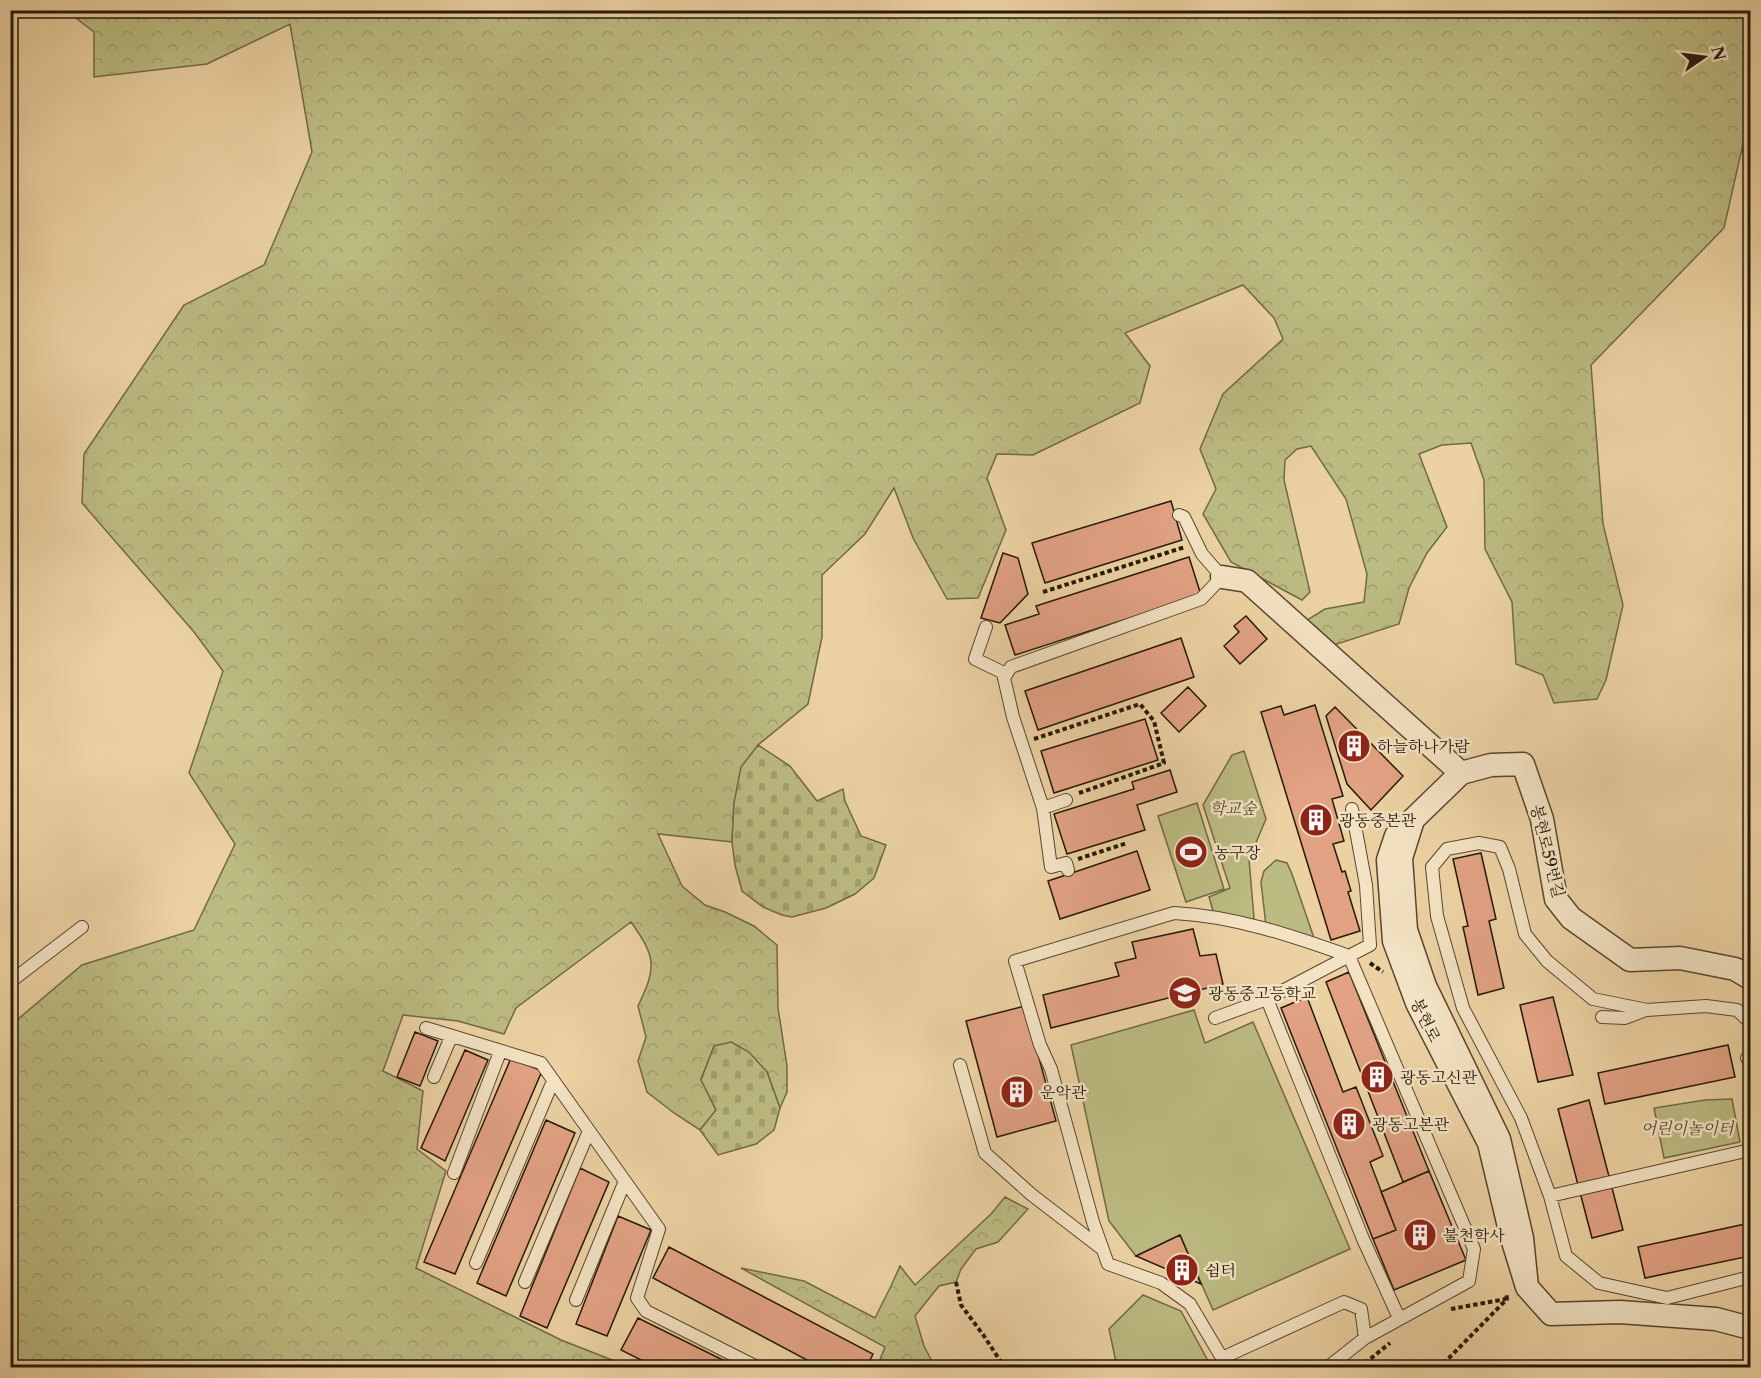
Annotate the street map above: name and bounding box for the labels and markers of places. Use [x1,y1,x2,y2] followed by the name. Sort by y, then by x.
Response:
[1336,728,1372,764] building icon: 하늘하나가람
[1377,736,1470,756] place label: 하늘하나가람
[1298,802,1334,838] building icon: 광동중본관
[1339,810,1417,830] place label: 광동중본관
[1173,834,1209,870] sports icon: 농구장
[1214,842,1261,862] place label: 농구장
[1167,975,1203,1011] school or university icon: 광동중고등학교
[1208,983,1316,1003] place label: 광동중고등학교
[1359,1059,1395,1095] building icon: 광동고신관
[1400,1067,1478,1087] place label: 광동고신관
[999,1074,1035,1110] building icon: 운악관
[1040,1082,1087,1102] place label: 운악관
[1331,1106,1367,1142] building icon: 광동고본관
[1372,1114,1450,1134] place label: 광동고본관
[1402,1217,1438,1253] building icon: 불천학사
[1443,1225,1505,1245] place label: 불천학사
[1164,1252,1200,1288] building icon: 쉼터
[1205,1260,1236,1280] place label: 쉼터

